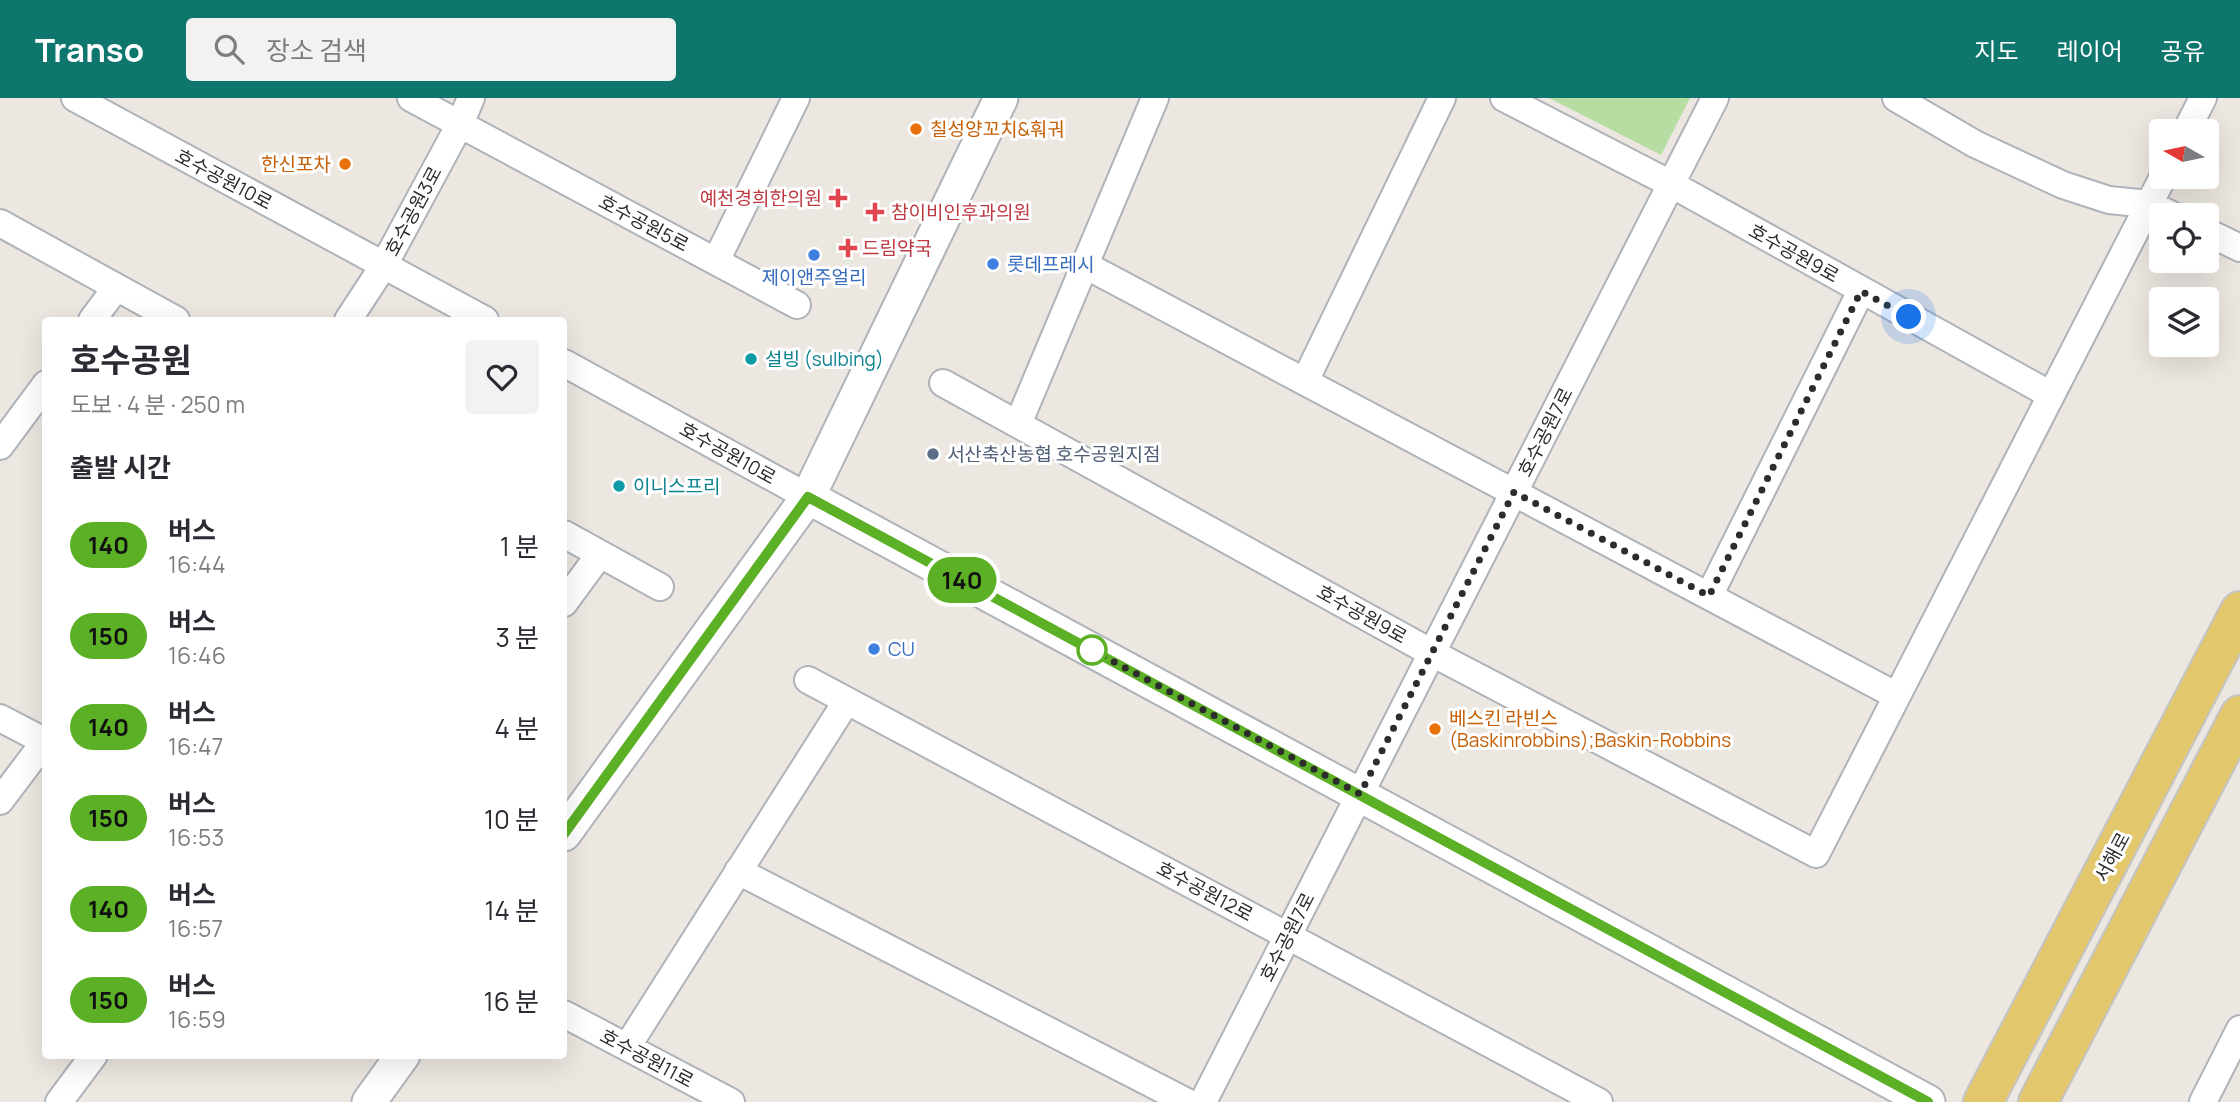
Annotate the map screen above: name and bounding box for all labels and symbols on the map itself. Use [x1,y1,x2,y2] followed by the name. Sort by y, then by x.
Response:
[930,116,1065,142] place label: 칠성양꼬치&훠궈
[2149,119,2219,189] north arrow
[908,121,924,137] marker: 칠성양꼬치&훠궈
[171,143,277,215] street label: 호수공원10로
[261,151,331,177] place label: 한신포차
[337,156,353,172] marker: 한신포차
[379,162,447,260] street label: 호수공원3로
[700,185,822,211] place label: 예천경희한의원
[594,188,694,258] street label: 호수공원5로
[828,188,848,208] marker: 예천경희한의원
[891,199,1031,225] place label: 참이비인후과의원
[865,202,885,222] marker: 참이비인후과의원
[1744,218,1844,288] street label: 호수공원9로
[862,235,932,261] place label: 드림약국
[840,240,856,256] marker: 드림약국
[806,247,822,263] marker: 제이앤주얼리
[1007,251,1094,277] place label: 롯데프레시
[985,256,1001,272] marker: 롯데프레시
[762,264,866,290] place label: 제이앤주얼리
[1891,299,1926,334] your location
[765,346,884,372] place label: 설빙 (sulbing)
[743,351,759,367] marker: 설빙 (sulbing)
[1511,383,1579,481] street label: 호수공원7로
[675,416,781,490] street label: 호수공원10로
[947,441,1161,467] place label: 서산축산농협 호수공원지점
[925,446,941,462] marker: 서산축산농협 호수공원지점
[633,473,720,499] place label: 이니스프리
[611,478,627,494] marker: 이니스프리
[922,557,1002,603] line badge: 140
[1312,579,1412,649] street label: 호수공원9로
[1077,635,1107,665] unlabelled marker
[888,636,915,662] place label: CU
[866,641,882,657] marker: CU
[1449,705,1731,753] place label: 베스킨 라빈스 (Baskinrobbins);Baskin-Robbins
[1427,721,1443,737] marker: 베스킨 라빈스 (Baskinrobbins);Baskin-Robbins
[2088,828,2136,886] street label: 서해로
[1152,855,1258,927] street label: 호수공원12로
[1253,888,1321,986] street label: 호수공원7로
[596,1023,698,1093] street label: 호수공원11로

